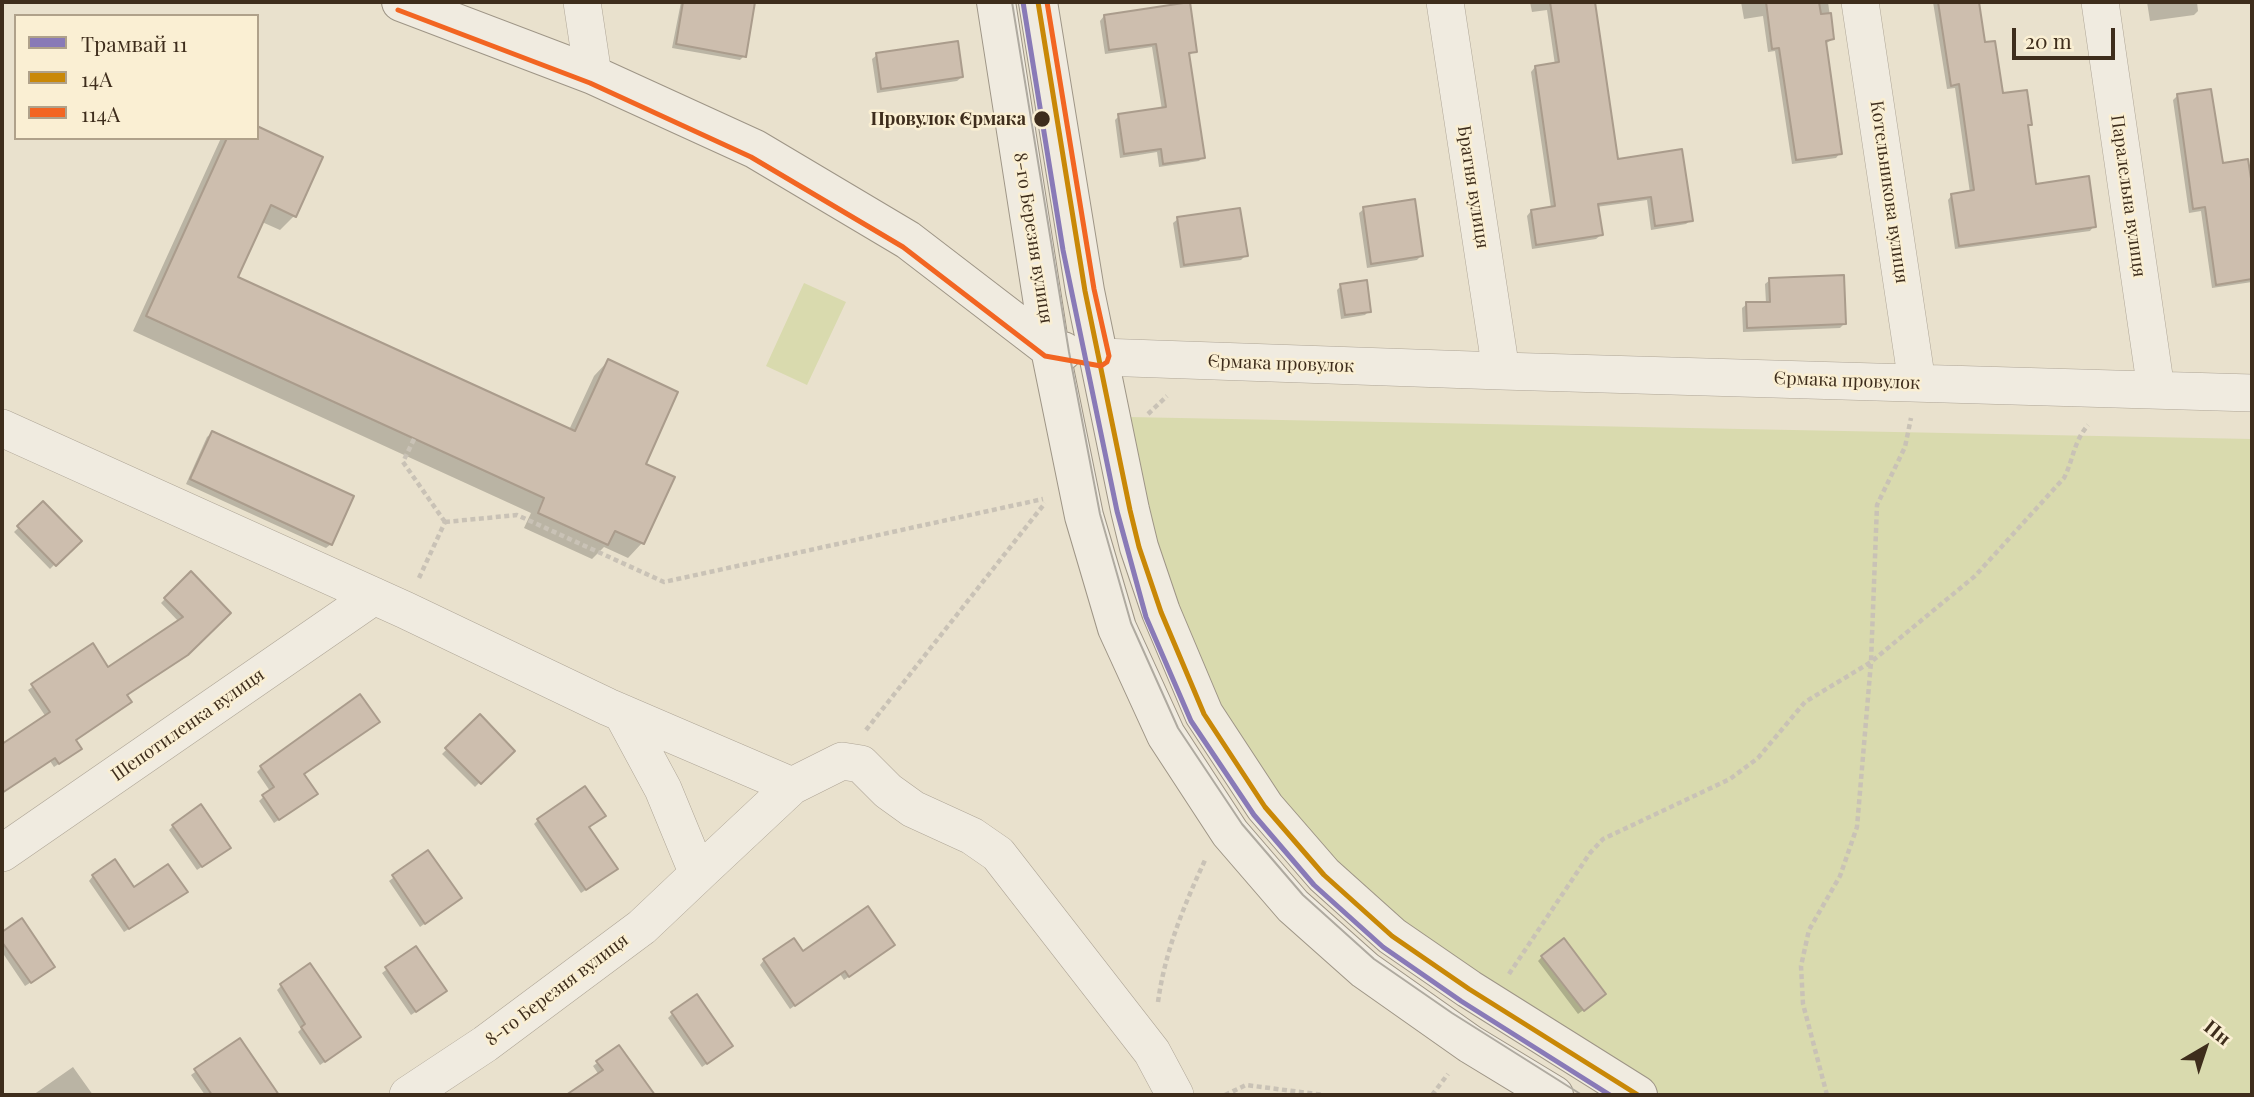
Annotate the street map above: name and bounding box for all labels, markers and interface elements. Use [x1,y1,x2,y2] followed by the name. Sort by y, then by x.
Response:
[14,14,259,140] legend
[2016,14,2119,58] scale bar
[2025,26,2072,54] text: 20 m
[81,29,187,57] text: Трамвай 11
[81,64,112,92] text: 14А
[81,99,120,127] text: 114А
[1865,99,1913,285] street label: Котельникова вулиця
[870,108,1026,130] place label: Провулок Єрмака
[1032,109,1052,129] marker: Провулок Єрмака
[2106,113,2150,279] street label: Паралельна вулиця
[1453,124,1493,250] street label: Братня вулиця
[1009,151,1057,325] street label: 8-го Березня вулиця
[1207,351,1355,377] street label: Єрмака провулок
[1773,368,1921,394] street label: Єрмака провулок
[107,664,269,786] street label: Шепотиленка вулиця
[481,929,633,1051] street label: 8-го Березня вулиця
[2170,1013,2240,1083] north arrow
[2199,1013,2237,1050] text: Пн

